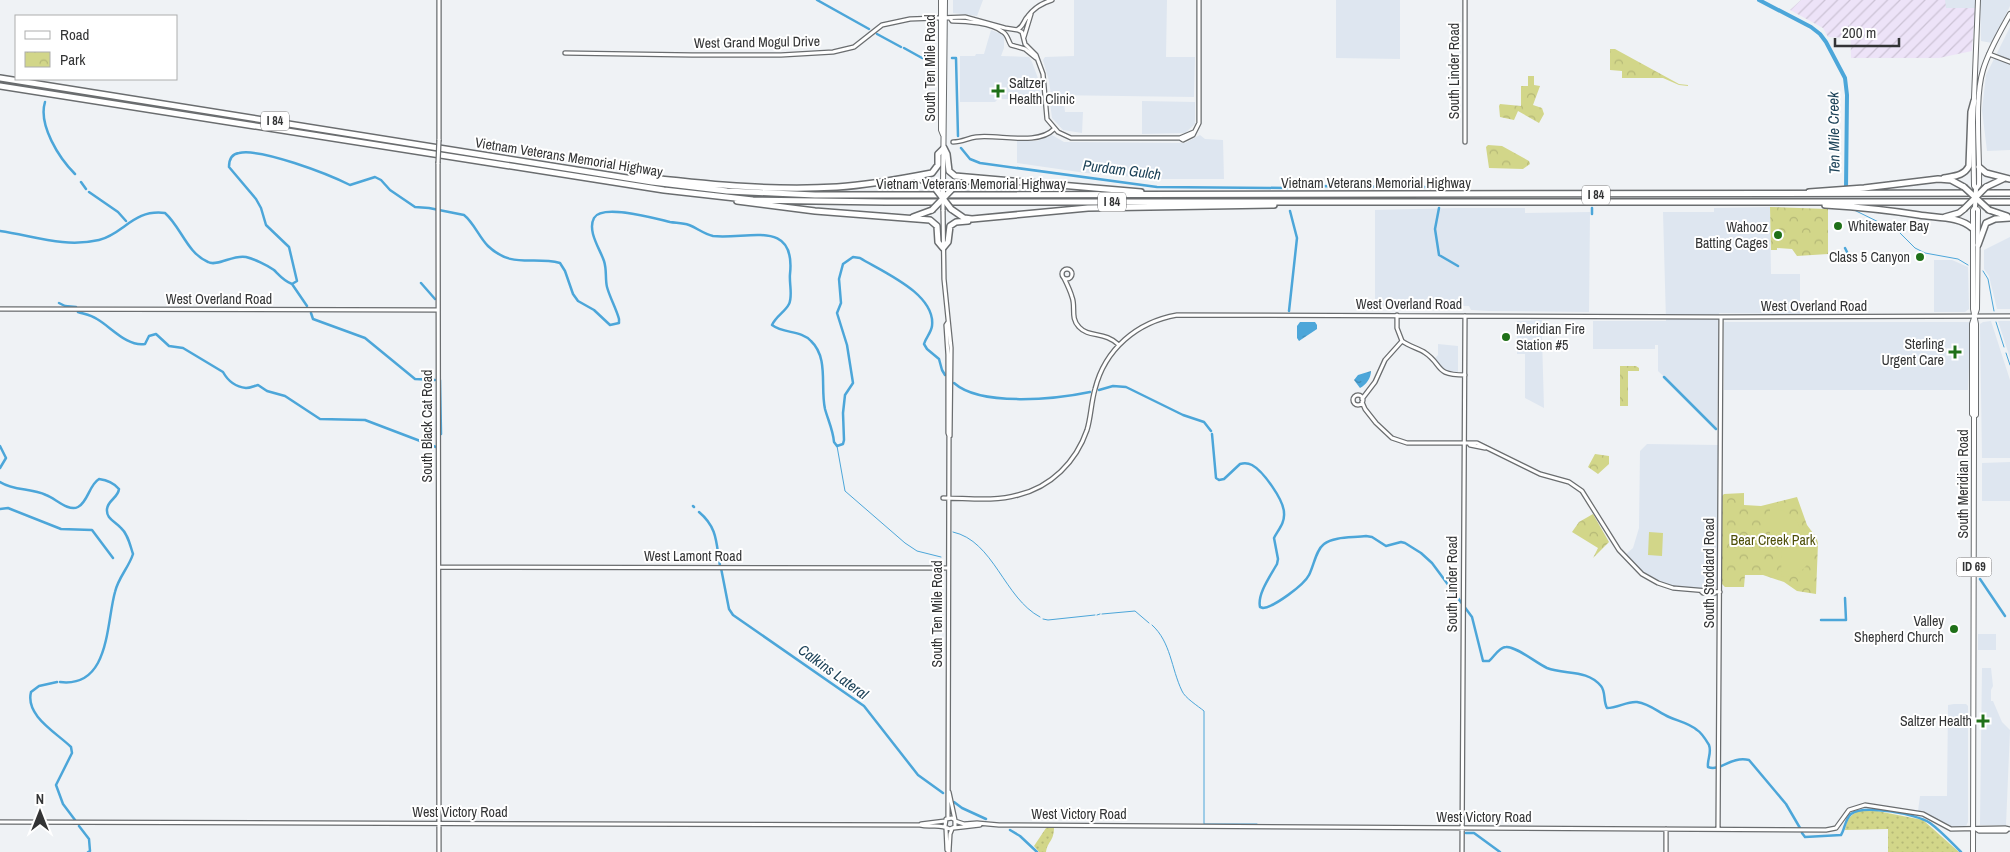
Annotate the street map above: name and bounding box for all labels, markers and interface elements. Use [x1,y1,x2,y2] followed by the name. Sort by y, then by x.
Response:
[921,14,939,122] street label: South Ten Mile Road
[15,15,178,80] legend
[1835,15,1899,47] scale bar
[1842,22,1876,43] text: 200 m
[1445,23,1463,119] street label: South Linder Road
[60,24,89,45] text: Road
[694,32,820,52] street label: West Grand Mogul Drive
[60,49,86,70] text: Park
[1009,74,1075,108] place label: Saltzer Health Clinic
[991,84,1005,98] marker: Saltzer Health Clinic
[1822,91,1845,174] water label: Ten Mile Creek
[261,112,289,130] road number: I 84
[474,133,664,181] street label: Vietnam Veterans Memorial Highway
[1082,154,1163,185] water label: Purdam Gulch
[1281,174,1471,192] street label: Vietnam Veterans Memorial Highway
[876,175,1066,193] street label: Vietnam Veterans Memorial Highway
[1582,186,1610,204] road number: I 84
[1098,192,1126,212] road number: I 84
[1848,217,1929,235] place label: Whitewater Bay
[1695,218,1768,252] place label: Wahooz Batting Cages
[1832,220,1844,232] marker: Whitewater Bay
[1772,229,1784,241] marker: Wahooz Batting Cages
[1829,248,1910,266] place label: Class 5 Canyon
[1914,251,1926,263] marker: Class 5 Canyon
[166,290,272,308] street label: West Overland Road
[1356,295,1462,313] street label: West Overland Road
[1761,297,1867,315] street label: West Overland Road
[1516,320,1585,354] place label: Meridian Fire Station #5
[1500,331,1512,343] marker: Meridian Fire Station #5
[1881,335,1945,369] place label: Sterling Urgent Care
[1948,345,1962,359] marker: Sterling Urgent Care
[418,370,436,482] street label: South Black Cat Road
[1954,429,1972,539] street label: South Meridian Road
[1700,518,1718,628] street label: South Stoddard Road
[1731,531,1816,549] park label: Bear Creek Park
[1443,536,1461,632] street label: South Linder Road
[644,547,742,565] street label: West Lamont Road
[1956,558,1992,576] road number: ID 69
[928,560,946,668] street label: South Ten Mile Road
[1854,612,1944,646] place label: Valley Shepherd Church
[1948,623,1960,635] marker: Valley Shepherd Church
[794,639,873,704] water label: Calkins Lateral
[1900,712,1972,730] place label: Saltzer Health
[1976,714,1990,728] marker: Saltzer Health
[15,787,65,837] north arrow
[36,790,44,808] text: N
[412,803,508,821] street label: West Victory Road
[1031,805,1127,823] street label: West Victory Road
[1436,808,1532,826] street label: West Victory Road

